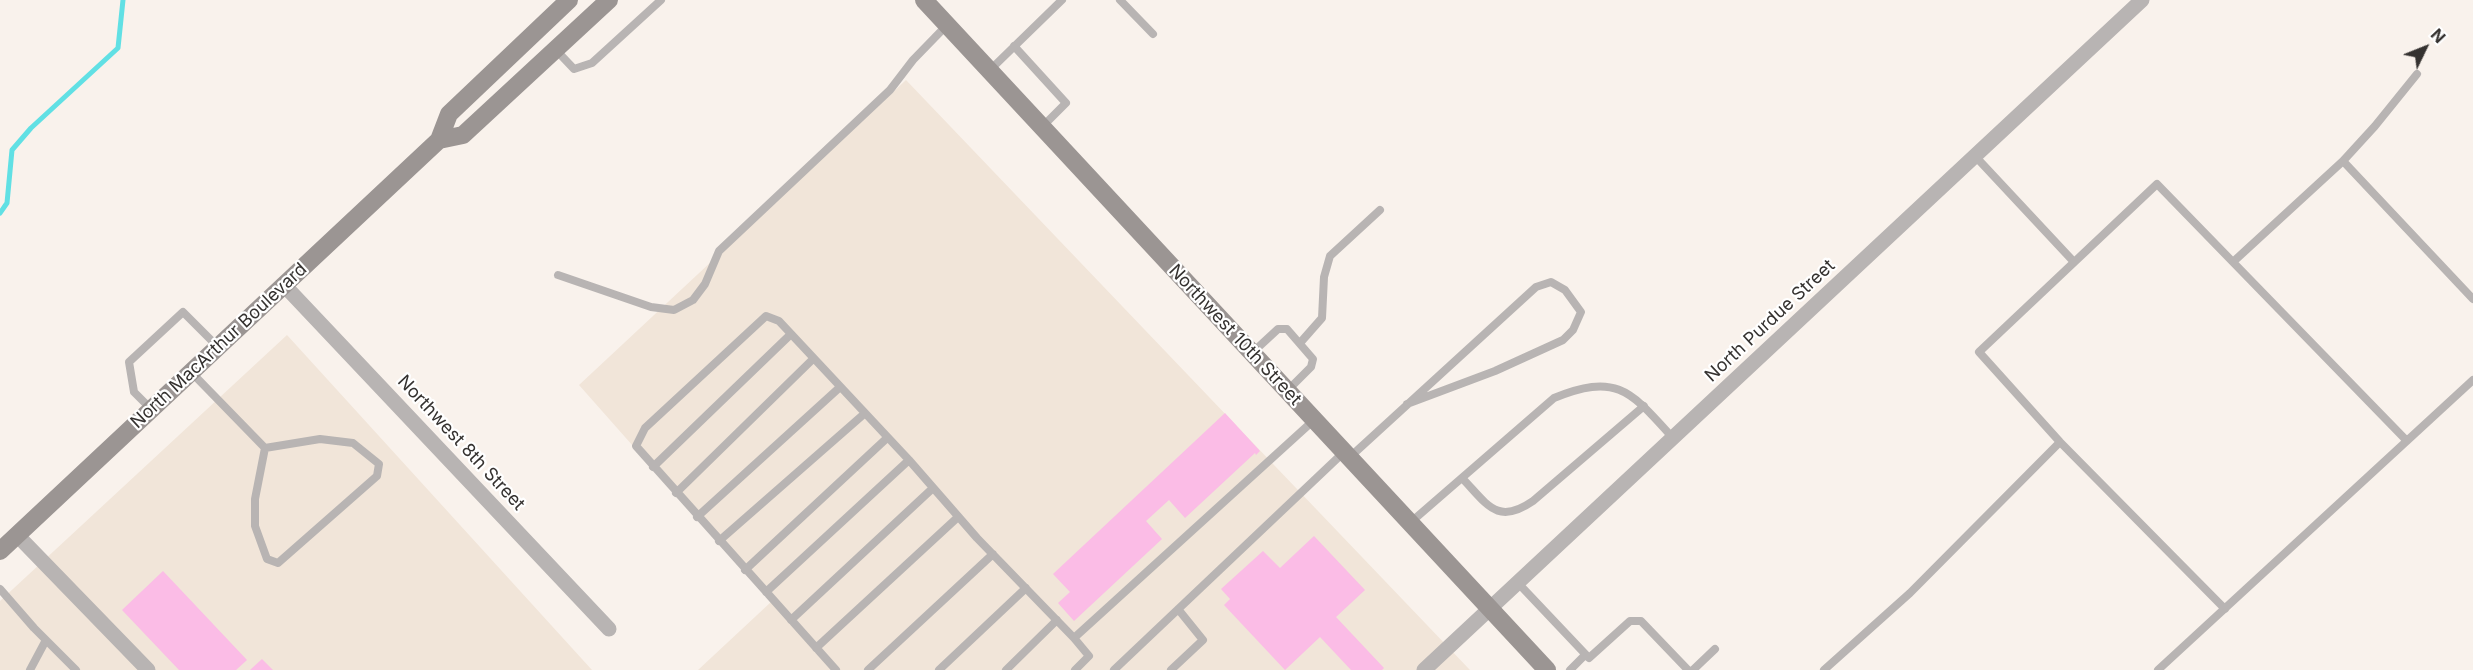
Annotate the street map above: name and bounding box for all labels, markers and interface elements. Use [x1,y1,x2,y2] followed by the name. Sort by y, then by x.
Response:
[2395,18,2455,78] north arrow
[2427,24,2450,47] text: N
[1701,255,1839,387] street label: North Purdue Street
[126,259,312,433] street label: North MacArthur Boulevard
[1164,260,1306,410] street label: Northwest 10th Street
[393,371,529,515] street label: Northwest 8th Street

